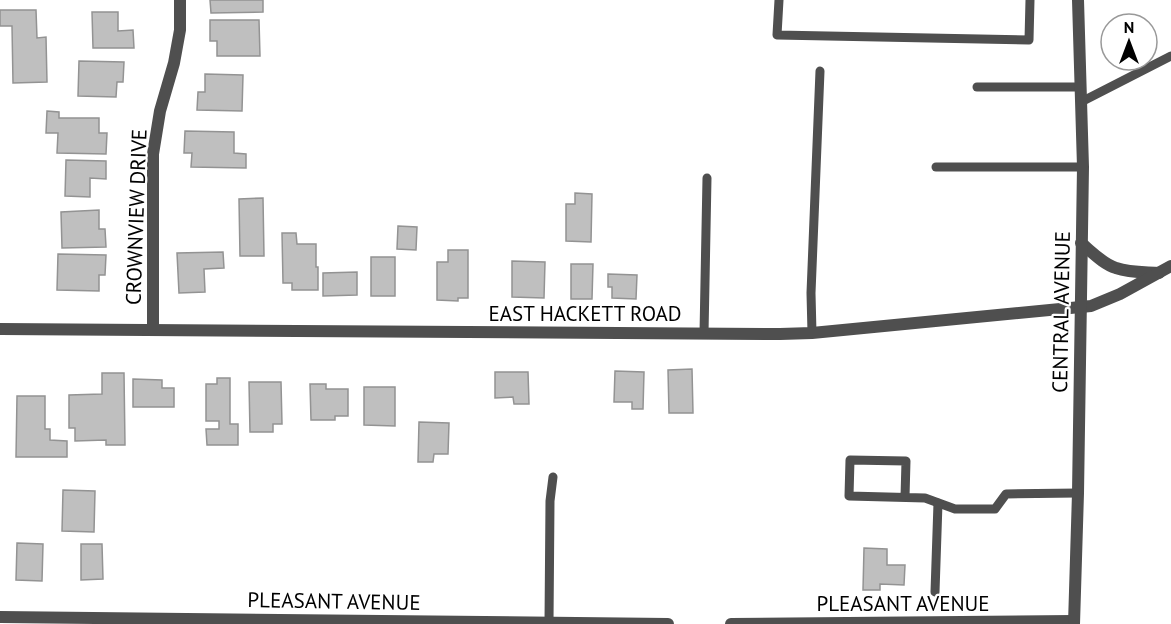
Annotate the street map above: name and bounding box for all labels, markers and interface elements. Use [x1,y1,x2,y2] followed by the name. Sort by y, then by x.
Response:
[1099,12,1159,72] north arrow
[1124,17,1134,37] text: N
[119,128,153,306] street label: CROWNVIEW DRIVE
[1046,231,1076,393] street label: CENTRAL AVENUE
[489,300,681,327] street label: EAST HACKETT ROAD
[247,586,421,616] street label: PLEASANT AVENUE
[816,590,990,617] street label: PLEASANT AVENUE

